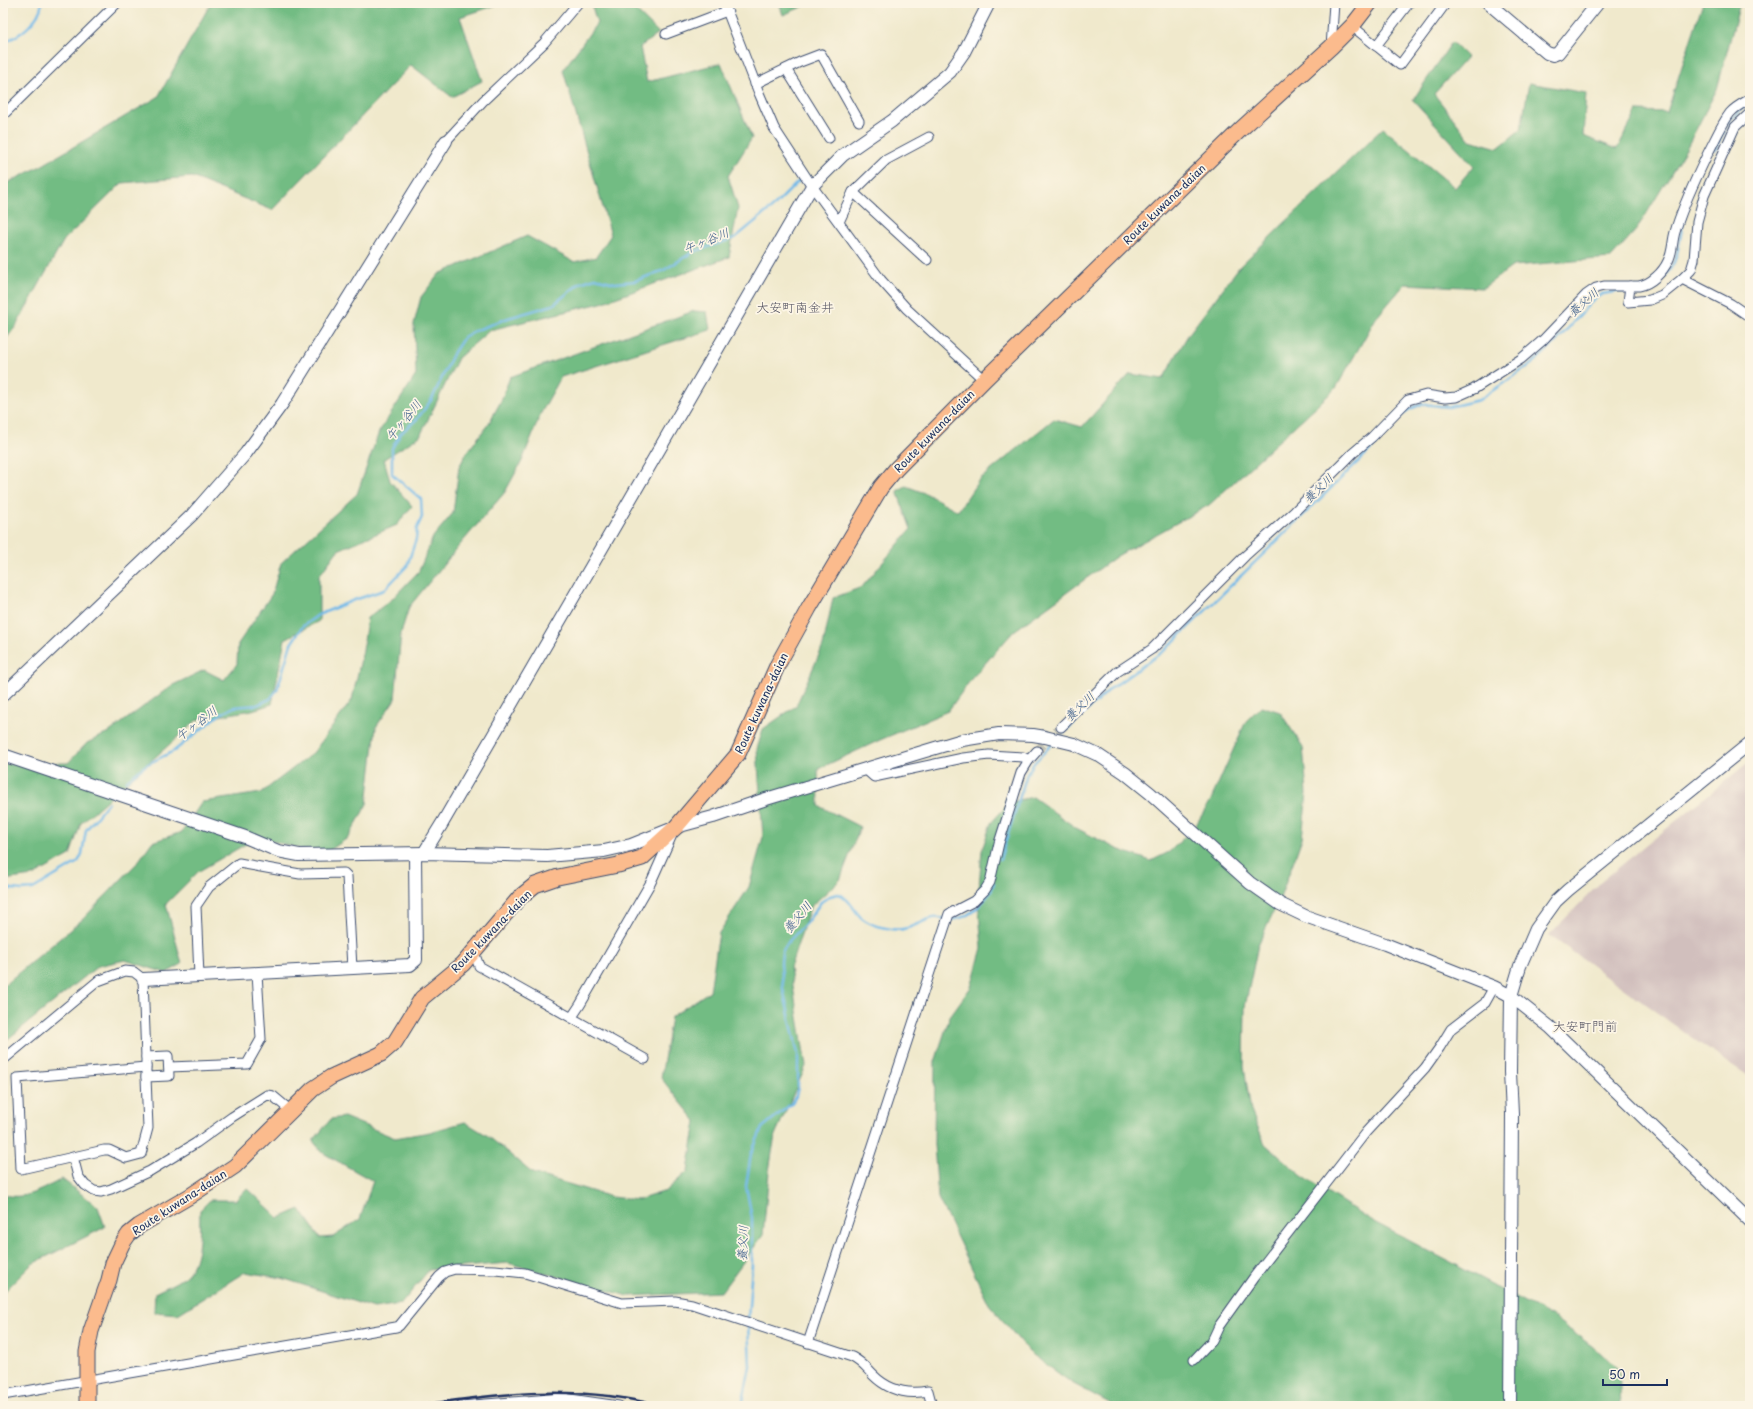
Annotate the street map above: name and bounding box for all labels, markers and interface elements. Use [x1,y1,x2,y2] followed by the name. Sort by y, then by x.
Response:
[1119,160,1209,248] street label: Route kuwana-daian
[680,223,732,257] water label: 午ヶ谷川
[1564,283,1602,321] water label: 養父川
[756,297,834,316] district label: 大安町南金井
[890,386,978,476] street label: Route kuwana-daian
[381,396,425,444] water label: 午ヶ谷川
[1299,469,1337,507] water label: 養父川
[730,650,792,756] street label: Route kuwana-daian
[1060,687,1098,725] water label: 養父川
[171,701,221,745] water label: 午ヶ谷川
[447,886,535,976] street label: Route kuwana-daian
[779,897,815,937] water label: 養父川
[1552,1016,1618,1035] district label: 大安町門前
[128,1165,230,1239] street label: Route kuwana-daian
[732,1225,752,1261] water label: 養父川
[1603,1361,1667,1387] scale bar
[1609,1365,1640,1383] text: 50 m

